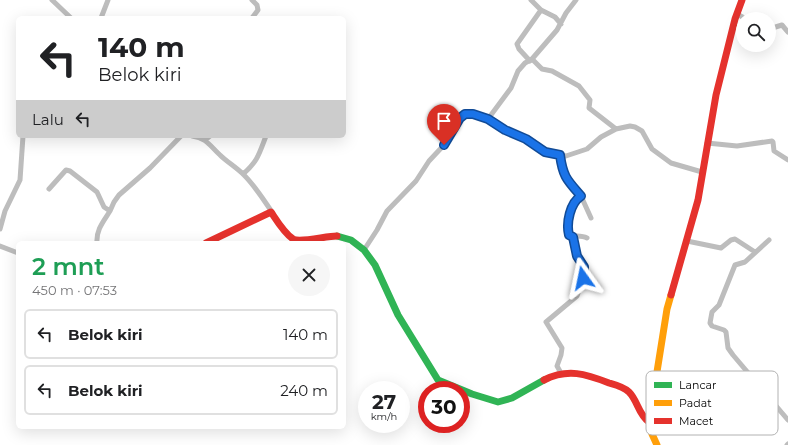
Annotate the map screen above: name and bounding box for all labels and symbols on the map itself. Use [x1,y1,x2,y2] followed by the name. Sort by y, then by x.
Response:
[427,104,461,145] pin
[562,257,604,299] position arrow
[646,371,778,435] legend
[679,378,717,392] text: Lancar
[418,381,470,433] speed limit sign: 30
[679,396,712,410] text: Padat
[679,414,714,428] text: Macet

